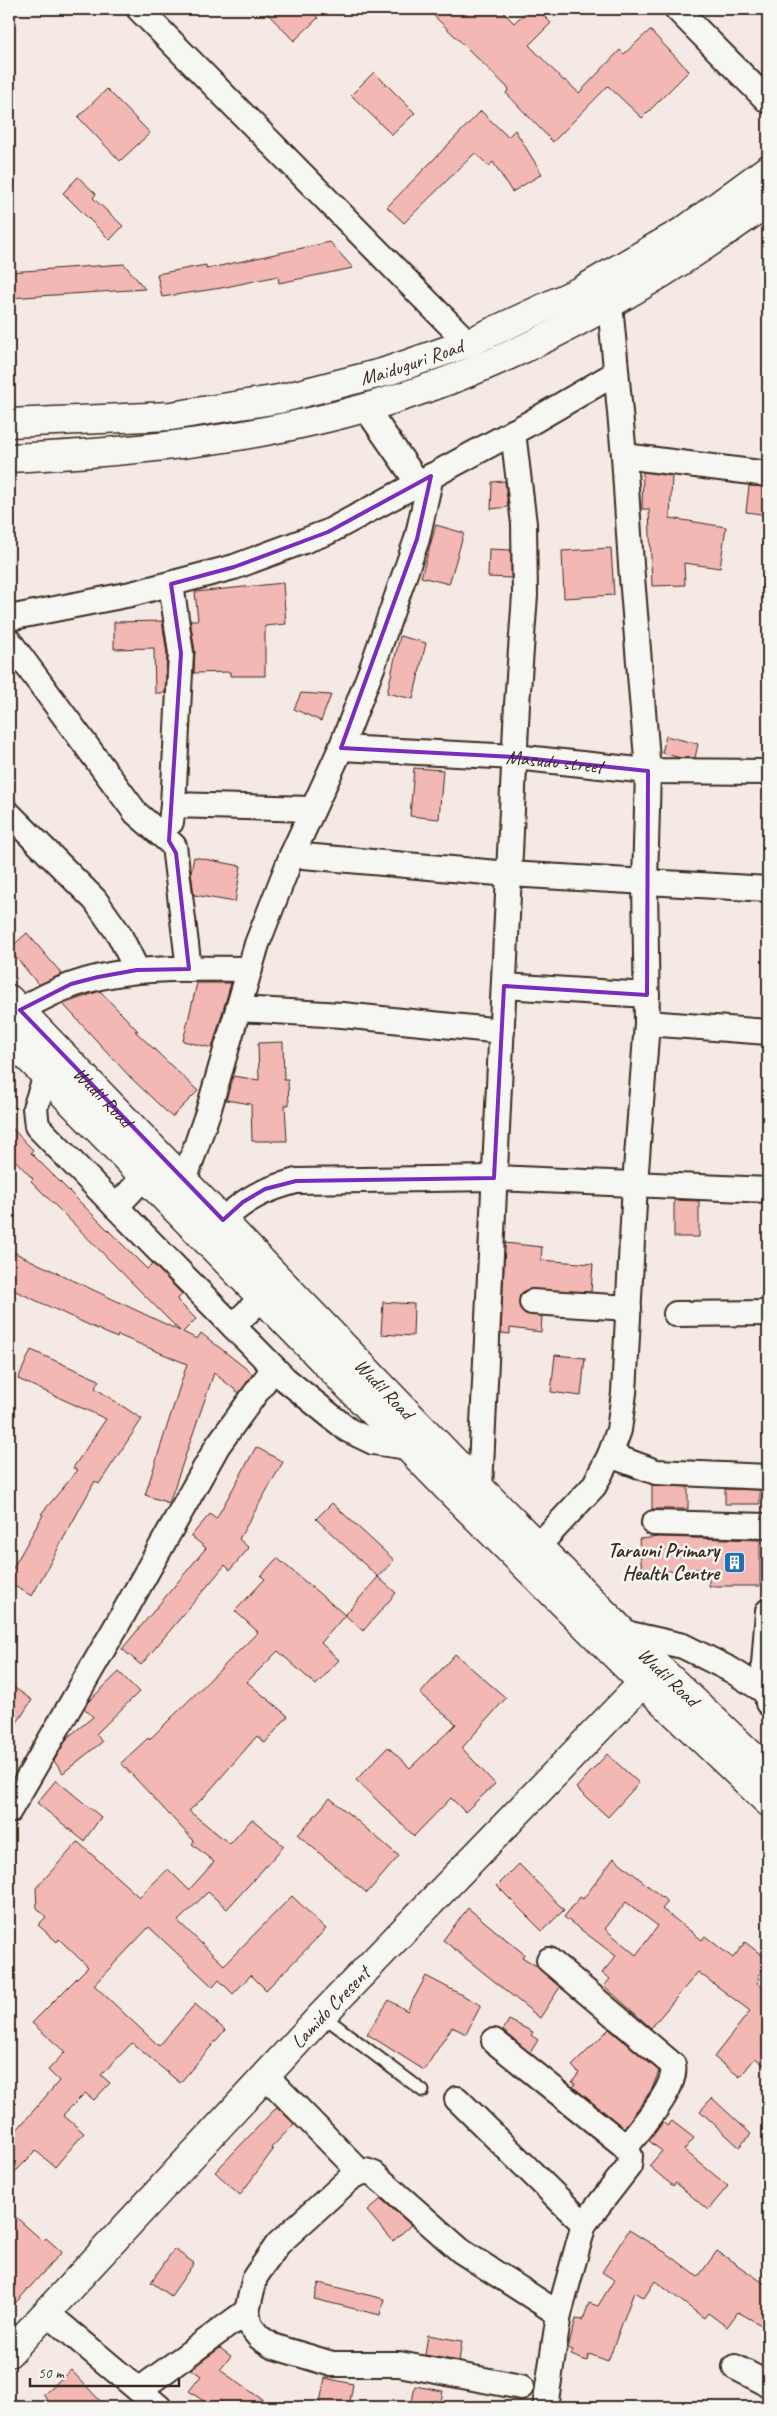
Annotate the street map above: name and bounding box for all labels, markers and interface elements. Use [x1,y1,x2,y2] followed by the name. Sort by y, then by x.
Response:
[358,333,469,391] street label: Maiduguri Road
[505,745,608,780] street label: Masudu street
[68,1062,140,1135] street label: Wudil Road
[349,1353,421,1427] street label: Wudil Road
[608,1538,721,1586] place label: Tarauni Primary Health Centre
[723,1550,747,1574] building icon: Tarauni Primary Health Centre
[633,1642,707,1715] street label: Wudil Road
[286,1959,378,2054] street label: Lamido Cresent
[30,2356,179,2388] scale bar
[38,2364,65,2383] text: 50 m

